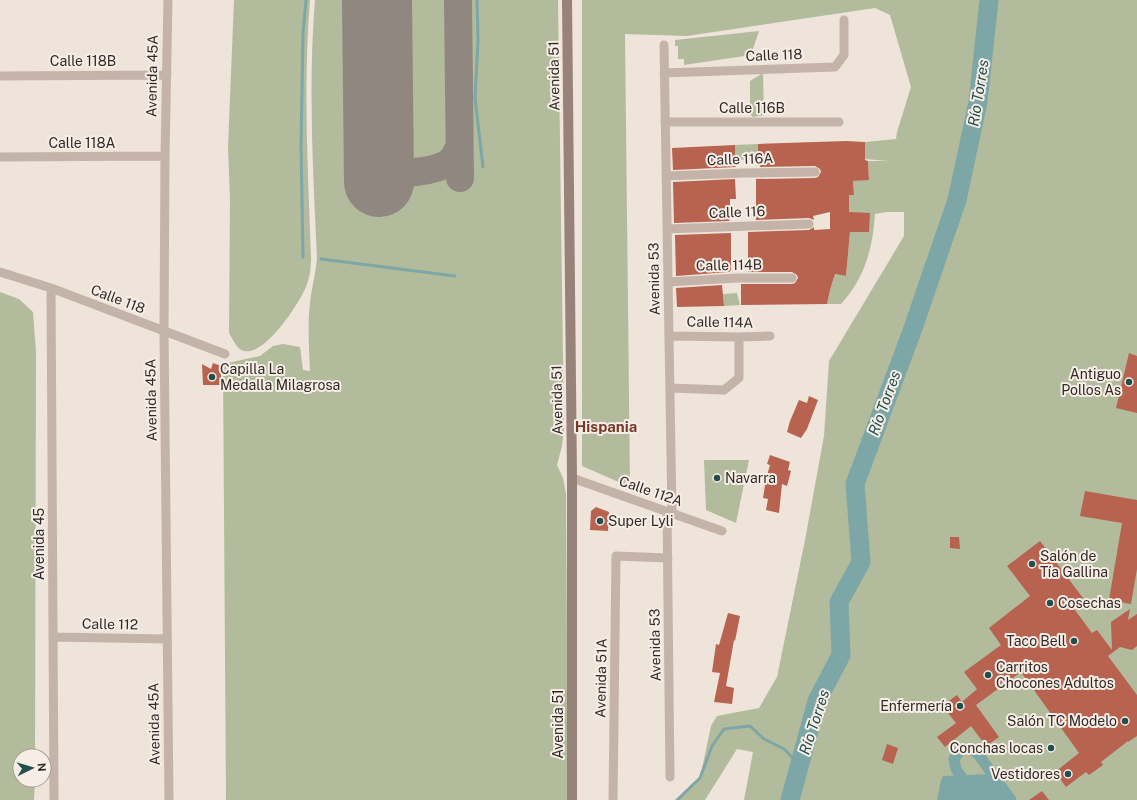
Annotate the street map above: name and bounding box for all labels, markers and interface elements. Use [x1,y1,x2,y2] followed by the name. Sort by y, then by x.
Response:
[143,35,161,117] street label: Avenida 45A
[545,41,563,111] street label: Avenida 51
[745,46,803,64] street label: Calle 118
[50,53,116,69] street label: Calle 118B
[964,58,992,128] water label: Río Torres
[719,100,785,116] street label: Calle 116B
[49,135,115,151] street label: Calle 118A
[706,150,774,168] street label: Calle 116A
[708,203,766,221] street label: Calle 116
[645,242,663,316] street label: Avenida 53
[696,256,762,274] street label: Calle 114B
[89,281,147,317] street label: Calle 118
[687,313,753,331] street label: Calle 114A
[142,359,160,441] street label: Avenida 45A
[220,361,340,393] place label: Capilla La Medalla Milagrosa
[548,365,566,435] street label: Avenida 51
[1061,366,1121,398] place label: Antiguo Pollos As
[865,368,903,438] water label: Río Torres
[207,372,217,382] marker: Capilla La Medalla Milagrosa
[1124,377,1134,387] marker: Antiguo Pollos As
[575,418,637,435] district label: Hispania
[725,470,776,486] place label: Navarra
[617,473,685,509] street label: Calle 112A
[712,473,722,483] marker: Navarra
[31,508,47,580] street label: Avenida 45
[608,513,673,529] place label: Super Lyli
[595,516,605,526] marker: Super Lyli
[1040,548,1108,580] place label: Salón de Tía Gallina
[1027,559,1037,569] marker: Salón de Tía Gallina
[1058,595,1121,611] place label: Cosechas
[1045,598,1055,608] marker: Cosechas
[646,608,664,682] street label: Avenida 53
[82,616,138,632] street label: Calle 112
[1006,633,1066,649] place label: Taco Bell
[1069,636,1079,646] marker: Taco Bell
[592,638,610,718] street label: Avenida 51A
[996,659,1114,691] place label: Carritos Chocones Adultos
[983,670,993,680] marker: Carritos Chocones Adultos
[145,683,163,765] street label: Avenida 45A
[796,687,832,757] water label: Río Torres
[550,689,566,759] street label: Avenida 51
[880,698,952,714] place label: Enfermería
[955,701,965,711] marker: Enfermería
[1007,713,1117,729] place label: Salón TC Modelo
[1120,716,1130,726] marker: Salón TC Modelo
[950,740,1043,756] place label: Conchas locas
[1046,743,1056,753] marker: Conchas locas
[12,748,52,788] north arrow
[36,762,48,772] text: N
[991,766,1060,782] place label: Vestidores
[1063,769,1073,779] marker: Vestidores

